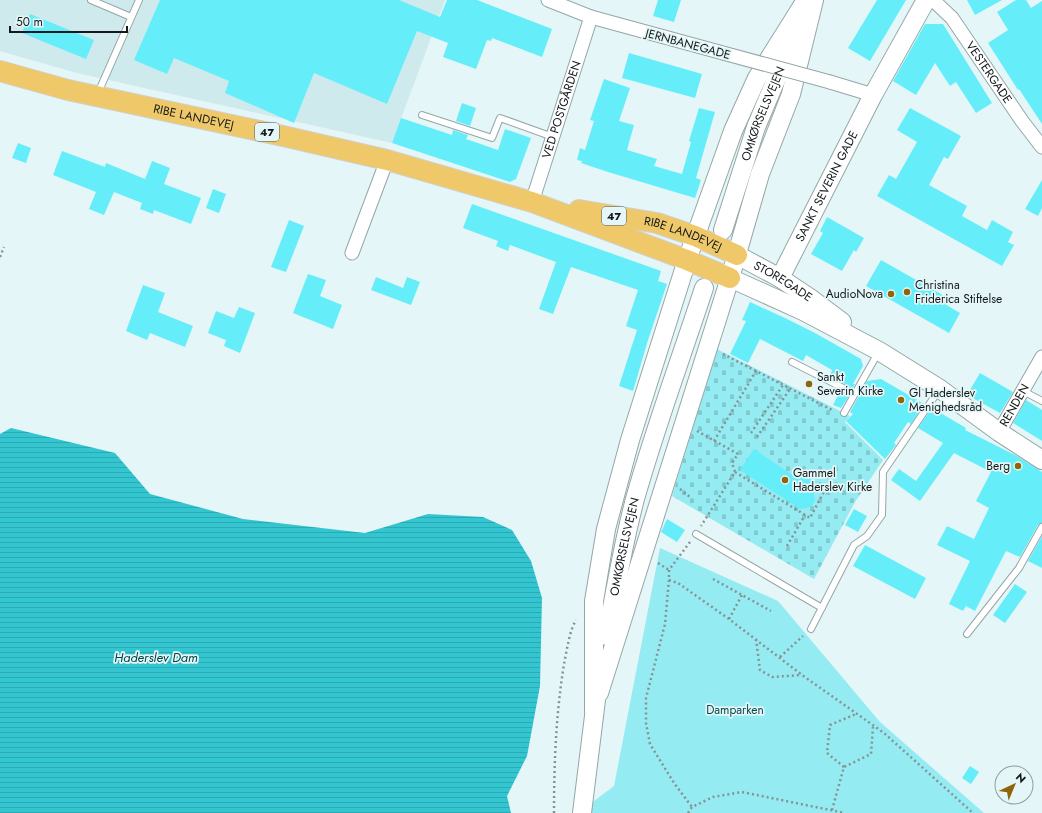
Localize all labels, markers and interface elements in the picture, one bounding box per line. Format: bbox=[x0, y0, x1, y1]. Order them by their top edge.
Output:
scale bar bbox=[10, 8, 127, 34]
text: 50 m bbox=[16, 13, 43, 31]
street label: JERNBANEGADE bbox=[641, 23, 733, 64]
street label: VESTERGADE bbox=[961, 38, 1017, 107]
street label: VED POSTGÅRDEN bbox=[537, 58, 585, 161]
street label: OMKØRSELSVEJEN bbox=[737, 64, 790, 163]
street label: RIBE LANDEVEJ bbox=[152, 100, 235, 134]
road number: 47 bbox=[255, 123, 279, 141]
street label: SANKT SEVERIN GADE bbox=[791, 128, 862, 245]
road number: 47 bbox=[602, 207, 626, 225]
street label: RIBE LANDEVEJ bbox=[643, 212, 725, 256]
street label: STOREGADE bbox=[750, 256, 816, 306]
place label: Christina Friderica Stiftelse bbox=[915, 276, 1002, 308]
place label: AudioNova bbox=[826, 285, 883, 303]
marker: Christina Friderica Stiftelse bbox=[902, 287, 912, 297]
marker: AudioNova bbox=[886, 289, 896, 299]
place label: Sankt Severin Kirke bbox=[817, 368, 883, 400]
marker: Sankt Severin Kirke bbox=[804, 379, 814, 389]
street label: RENDEN bbox=[995, 380, 1034, 430]
place label: Gl Haderslev Menighedsråd bbox=[909, 384, 982, 416]
marker: Gl Haderslev Menighedsråd bbox=[896, 395, 906, 405]
place label: Berg bbox=[986, 457, 1010, 475]
marker: Berg bbox=[1013, 461, 1023, 471]
place label: Gammel Haderslev Kirke bbox=[793, 464, 872, 496]
marker: Gammel Haderslev Kirke bbox=[780, 475, 790, 485]
street label: OMKØRSELSVEJEN bbox=[605, 496, 644, 597]
water label: Haderslev Dam bbox=[114, 648, 198, 667]
park label: Damparken bbox=[706, 701, 764, 719]
north arrow bbox=[994, 765, 1034, 805]
text: N bbox=[1012, 769, 1030, 787]

